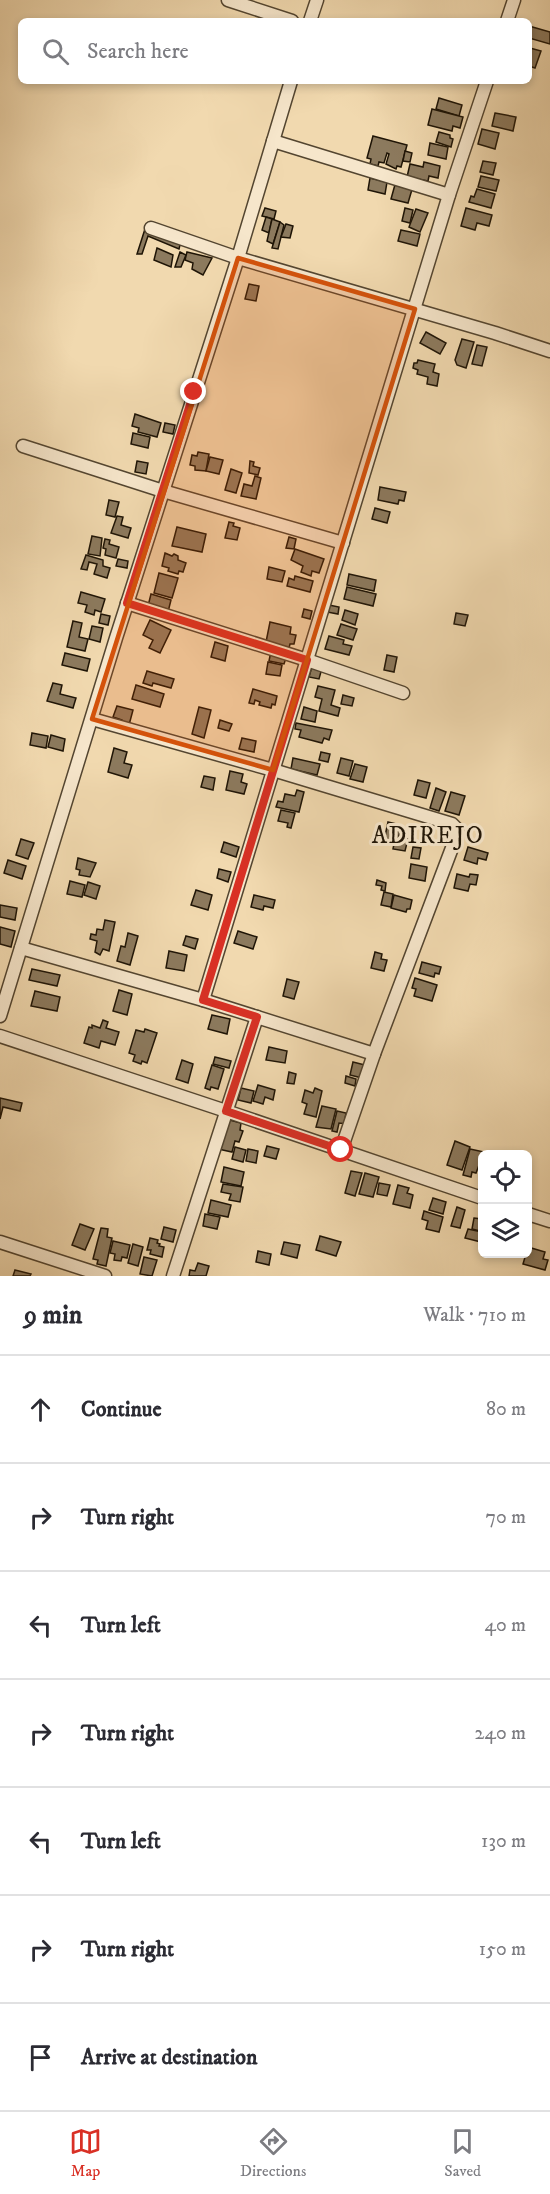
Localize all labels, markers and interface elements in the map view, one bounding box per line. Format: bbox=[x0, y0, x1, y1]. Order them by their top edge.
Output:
search box bbox=[18, 18, 532, 84]
icon: search bbox=[39, 35, 72, 68]
text: Search here bbox=[87, 38, 189, 65]
route end bbox=[180, 378, 206, 404]
district label: ADIREJO bbox=[372, 821, 484, 851]
route start bbox=[327, 1136, 353, 1162]
map controls bbox=[478, 1150, 532, 1258]
button: locate bbox=[478, 1150, 532, 1204]
button: layers bbox=[478, 1204, 532, 1258]
text: 9 min bbox=[24, 1299, 82, 1332]
text: Walk · 710 m bbox=[423, 1303, 526, 1328]
icon: ahead bbox=[24, 1393, 57, 1426]
text: Continue bbox=[81, 1396, 162, 1423]
text: 80 m bbox=[486, 1397, 526, 1422]
icon: right bbox=[24, 1501, 57, 1534]
text: Turn right bbox=[81, 1504, 174, 1531]
text: 70 m bbox=[485, 1505, 526, 1530]
icon: left bbox=[24, 1609, 57, 1642]
text: Turn left bbox=[81, 1612, 161, 1639]
text: 40 m bbox=[484, 1613, 526, 1638]
icon: right bbox=[24, 1717, 57, 1750]
text: Turn right bbox=[81, 1720, 174, 1747]
text: 240 m bbox=[475, 1721, 526, 1746]
icon: left bbox=[24, 1825, 57, 1858]
text: Turn left bbox=[81, 1828, 161, 1855]
text: 130 m bbox=[481, 1829, 526, 1854]
icon: right bbox=[24, 1933, 57, 1966]
text: Turn right bbox=[81, 1936, 174, 1963]
text: 150 m bbox=[479, 1937, 526, 1962]
icon: arrive bbox=[24, 2041, 57, 2074]
text: Arrive at destination bbox=[81, 2044, 258, 2071]
tab: Map bbox=[69, 2125, 102, 2181]
tab: Directions bbox=[240, 2125, 306, 2181]
tab: Saved bbox=[444, 2125, 481, 2181]

